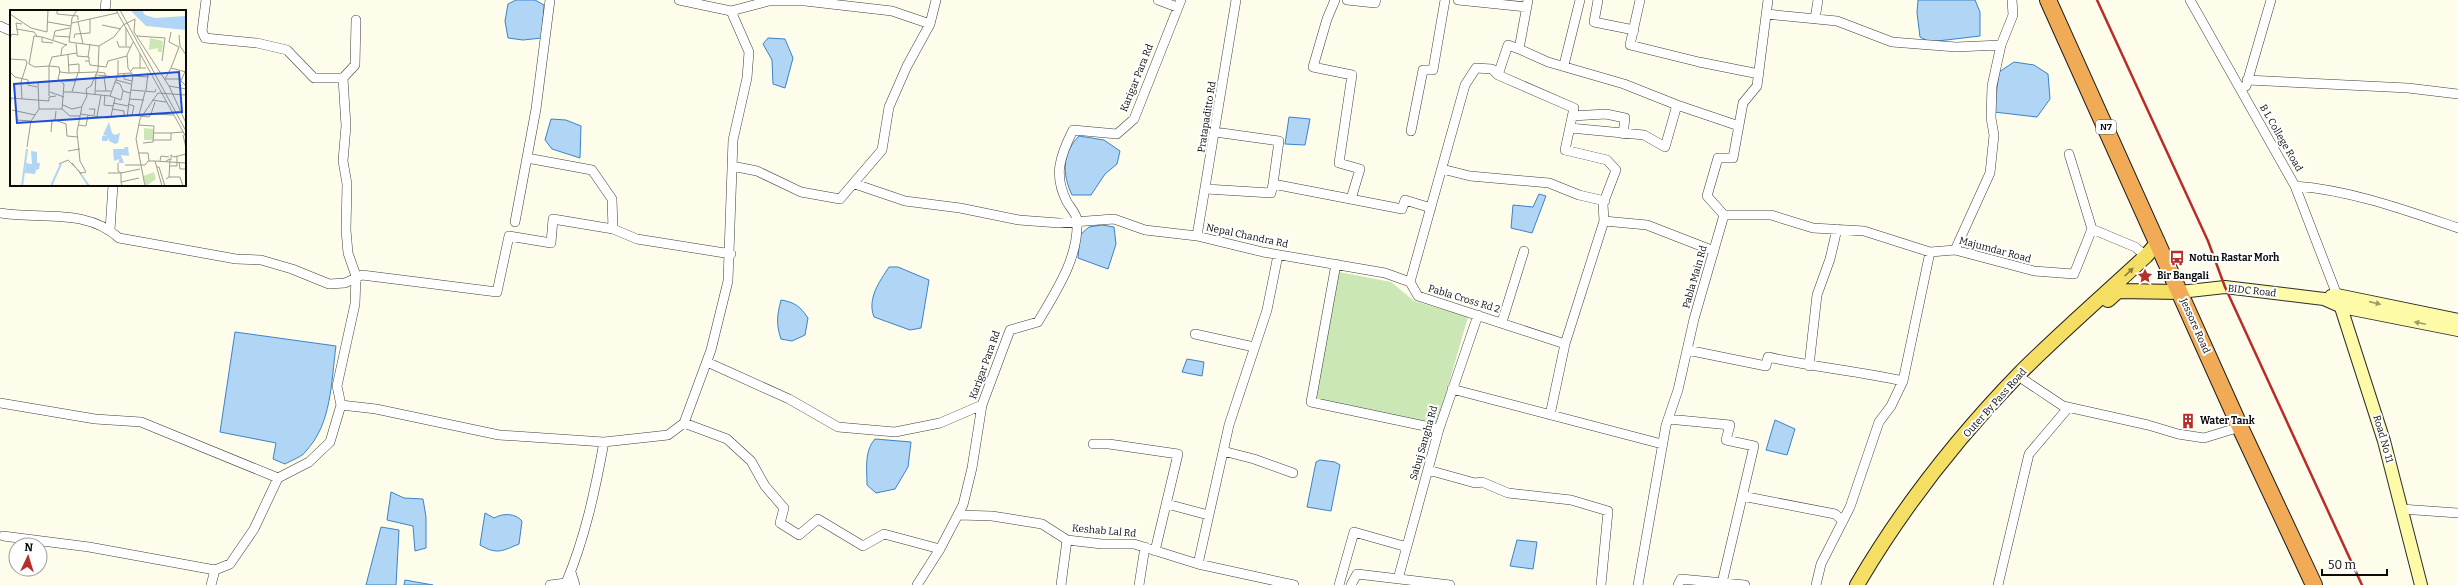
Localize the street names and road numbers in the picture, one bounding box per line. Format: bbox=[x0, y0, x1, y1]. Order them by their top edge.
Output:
street label: Karigar Para Rd bbox=[1118, 42, 1156, 114]
street label: Pratapaditto Rd bbox=[1195, 80, 1219, 153]
street label: B L College Road bbox=[2257, 102, 2305, 174]
road number: N7 bbox=[2096, 120, 2116, 134]
street label: Nepal Chandra Rd bbox=[1205, 221, 1289, 251]
street label: Majumdar Road bbox=[1958, 235, 2032, 265]
street label: Pabla Main Rd bbox=[1680, 244, 1710, 310]
street label: Pabla Cross Rd 2 bbox=[1427, 282, 1501, 316]
street label: BIDC Road bbox=[2227, 282, 2277, 300]
street label: Jessore Road bbox=[2177, 296, 2213, 356]
street label: Karigar Para Rd bbox=[967, 329, 1003, 401]
street label: Outer By Pass Road bbox=[1961, 366, 2029, 440]
street label: Sabuj Sangha Rd bbox=[1408, 404, 1440, 482]
street label: Road No 11 bbox=[2370, 414, 2396, 464]
street label: Keshab Lal Rd bbox=[1071, 522, 1137, 540]

